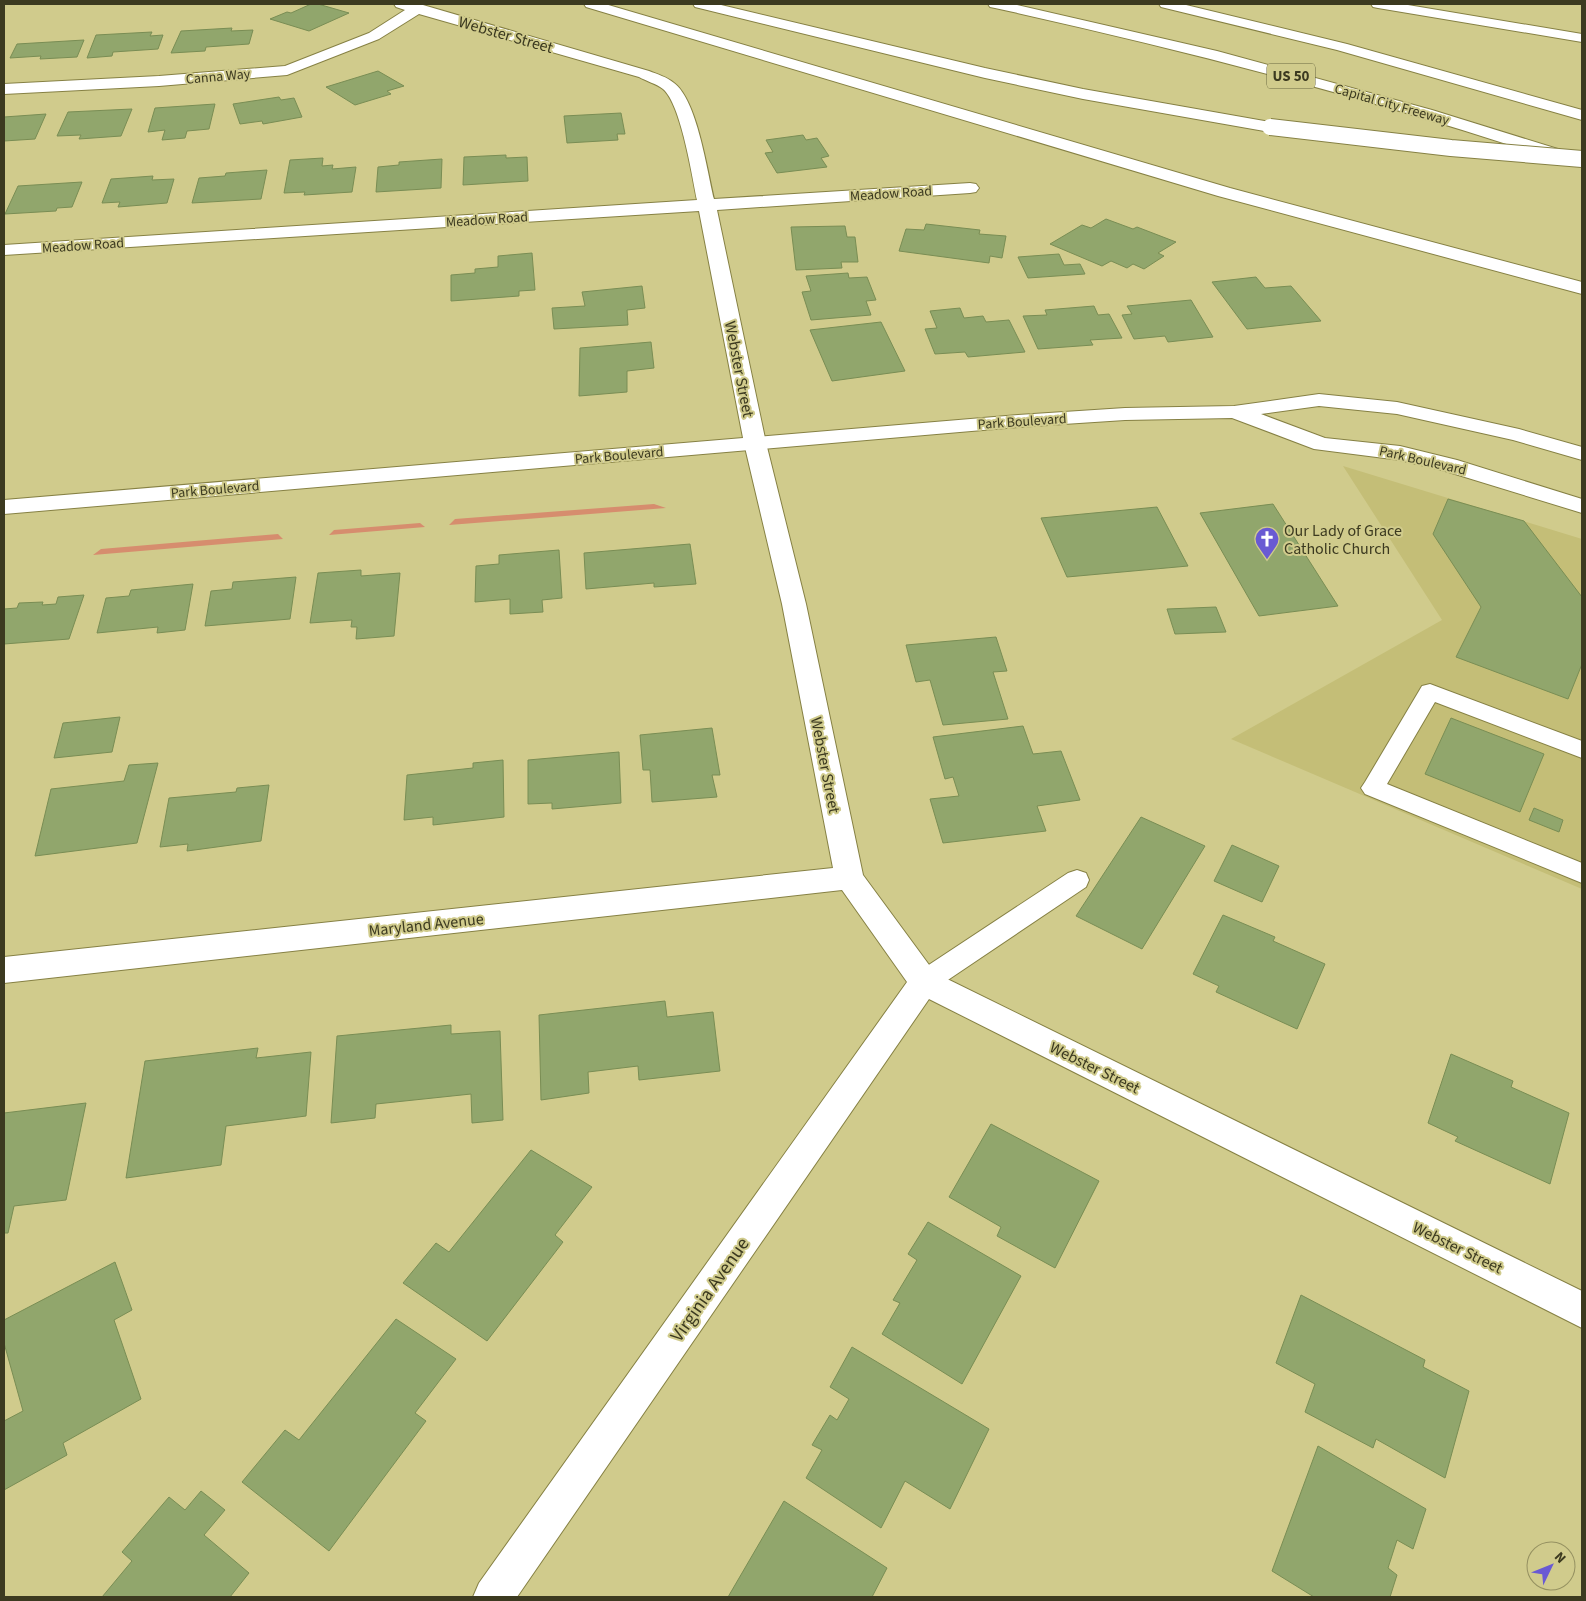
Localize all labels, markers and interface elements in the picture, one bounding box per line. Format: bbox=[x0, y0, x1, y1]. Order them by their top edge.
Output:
street label: Webster Street bbox=[456, 11, 556, 59]
street label: Canna Way bbox=[185, 64, 252, 90]
road number: US 50 bbox=[1267, 64, 1315, 88]
street label: Capital City Freeway bbox=[1332, 79, 1452, 131]
street label: Meadow Road bbox=[849, 181, 933, 207]
street label: Meadow Road bbox=[445, 207, 529, 233]
street label: Meadow Road bbox=[41, 233, 125, 259]
street label: Webster Street bbox=[719, 319, 759, 420]
street label: Park Boulevard bbox=[977, 409, 1067, 435]
street label: Park Boulevard bbox=[1377, 441, 1468, 481]
street label: Park Boulevard bbox=[574, 442, 664, 470]
street label: Park Boulevard bbox=[170, 476, 260, 504]
place label: Our Lady of Grace Catholic Church bbox=[1284, 520, 1402, 560]
church icon: Our Lady of Grace Catholic Church bbox=[1254, 526, 1280, 560]
street label: Webster Street bbox=[805, 715, 845, 816]
street label: Maryland Avenue bbox=[368, 908, 485, 942]
street label: Webster Street bbox=[1046, 1037, 1144, 1099]
street label: Webster Street bbox=[1409, 1217, 1507, 1279]
street label: Virginia Avenue bbox=[664, 1232, 756, 1348]
north arrow bbox=[1526, 1541, 1576, 1591]
text: N bbox=[1549, 1548, 1570, 1568]

